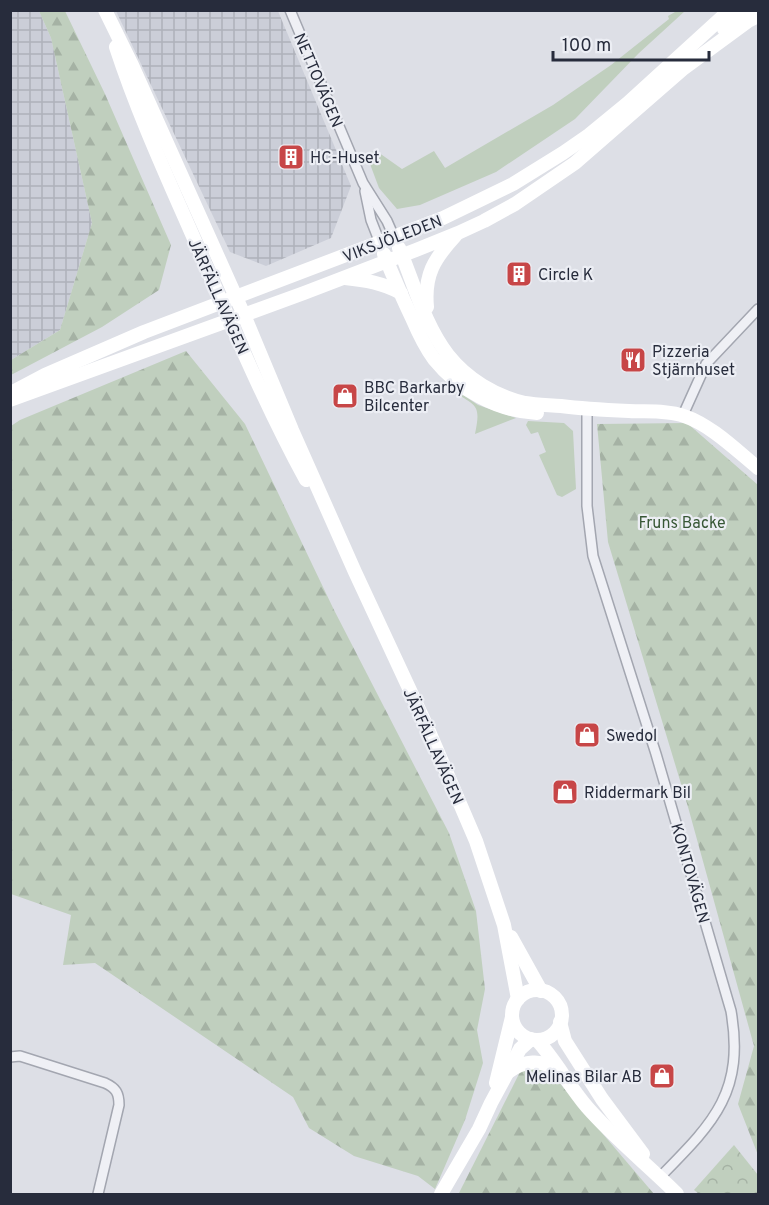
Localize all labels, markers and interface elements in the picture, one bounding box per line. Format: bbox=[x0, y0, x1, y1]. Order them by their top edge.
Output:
scale bar bbox=[553, 24, 709, 62]
street label: NETTOVÄGEN bbox=[288, 30, 347, 131]
text: 100 m bbox=[562, 35, 611, 58]
building icon: HC-Huset bbox=[276, 142, 306, 172]
place label: HC-Huset bbox=[310, 149, 380, 169]
street label: VIKSJÖLEDEN bbox=[339, 210, 445, 268]
street label: JÄRFÄLLAVÄGEN bbox=[183, 235, 253, 358]
building icon: Circle K bbox=[504, 259, 534, 289]
place label: Circle K bbox=[538, 266, 593, 286]
place label: Pizzeria Stjärnhuset bbox=[652, 343, 735, 381]
restaurant icon: Pizzeria Stjärnhuset bbox=[618, 345, 648, 375]
place label: BBC Barkarby Bilcenter bbox=[364, 379, 465, 417]
shop icon: BBC Barkarby Bilcenter bbox=[330, 381, 360, 411]
park label: Fruns Backe bbox=[638, 514, 726, 534]
street label: JÄRFÄLLAVÄGEN bbox=[398, 685, 468, 808]
shop icon: Swedol bbox=[572, 720, 602, 750]
place label: Swedol bbox=[606, 727, 657, 747]
shop icon: Riddermark Bil bbox=[550, 777, 580, 807]
place label: Riddermark Bil bbox=[584, 784, 691, 804]
street label: KONTOVÄGEN bbox=[665, 821, 714, 926]
shop icon: Melinas Bilar AB bbox=[647, 1061, 677, 1091]
place label: Melinas Bilar AB bbox=[526, 1068, 642, 1088]

